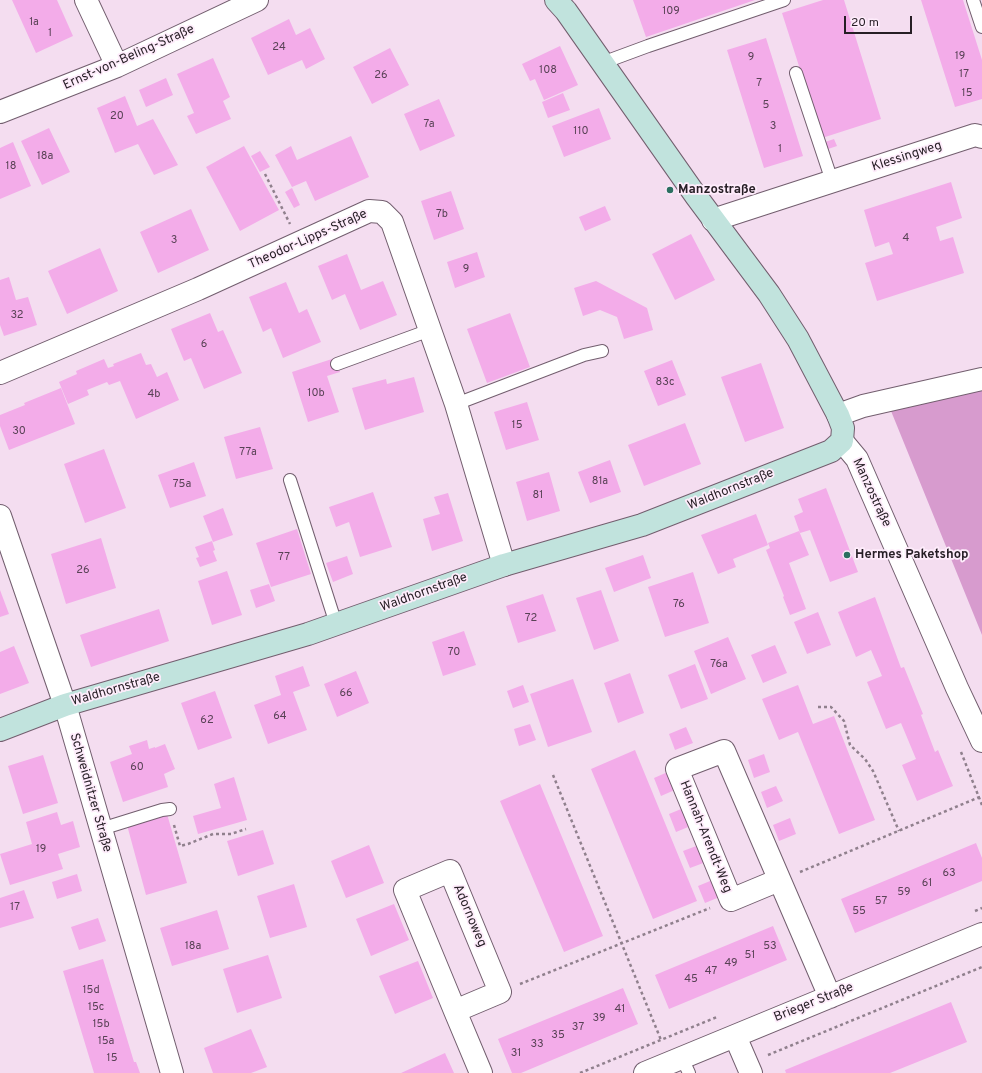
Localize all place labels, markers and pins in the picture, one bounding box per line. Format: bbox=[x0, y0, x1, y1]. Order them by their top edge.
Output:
place label: Manzostraße bbox=[678, 182, 756, 198]
marker: Manzostraße bbox=[665, 185, 675, 195]
place label: Hermes Paketshop bbox=[855, 547, 968, 563]
marker: Hermes Paketshop bbox=[842, 550, 852, 560]

